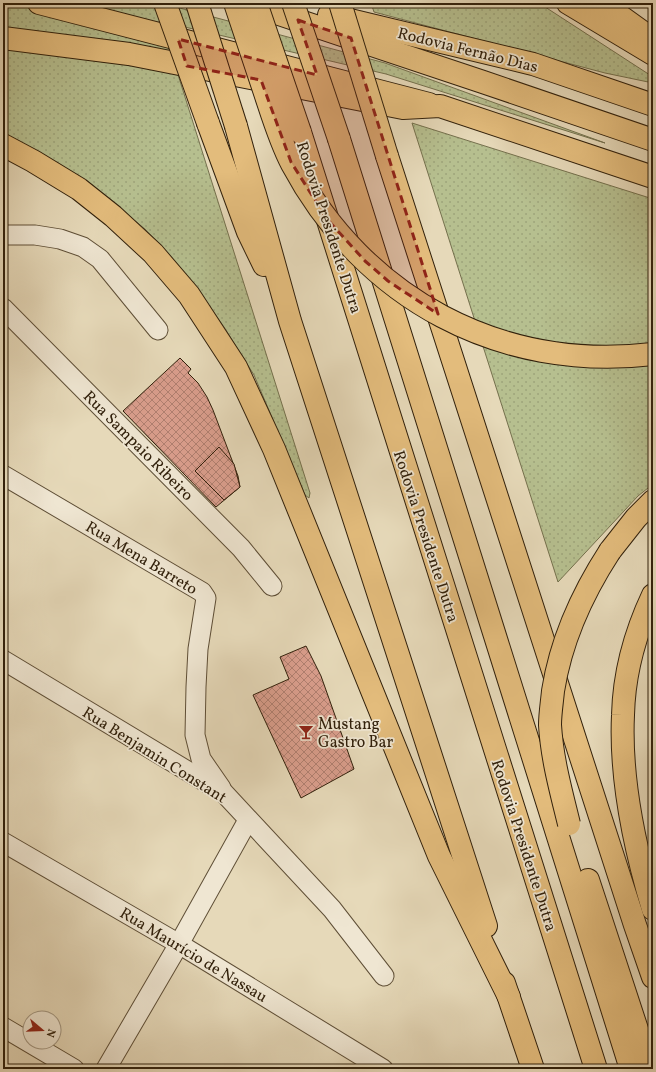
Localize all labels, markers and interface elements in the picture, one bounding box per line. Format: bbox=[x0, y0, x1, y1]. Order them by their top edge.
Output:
street label: Rodovia Fernão Dias bbox=[395, 23, 540, 79]
street label: Rodovia Presidente Dutra bbox=[290, 139, 366, 316]
street label: Rua Sampaio Ribeiro bbox=[78, 386, 198, 506]
street label: Rodovia Presidente Dutra bbox=[387, 448, 463, 625]
street label: Rua Mena Barreto bbox=[81, 517, 201, 601]
street label: Rua Benjamin Constant bbox=[77, 702, 231, 809]
place label: Mustang Gastro Bar bbox=[318, 714, 393, 754]
bar icon: Mustang Gastro Bar bbox=[297, 723, 315, 741]
street label: Rodovia Presidente Dutra bbox=[485, 757, 561, 934]
street label: Rua Maurício de Nassau bbox=[115, 903, 271, 1009]
north arrow bbox=[22, 1010, 62, 1050]
text: N bbox=[42, 1027, 58, 1039]

